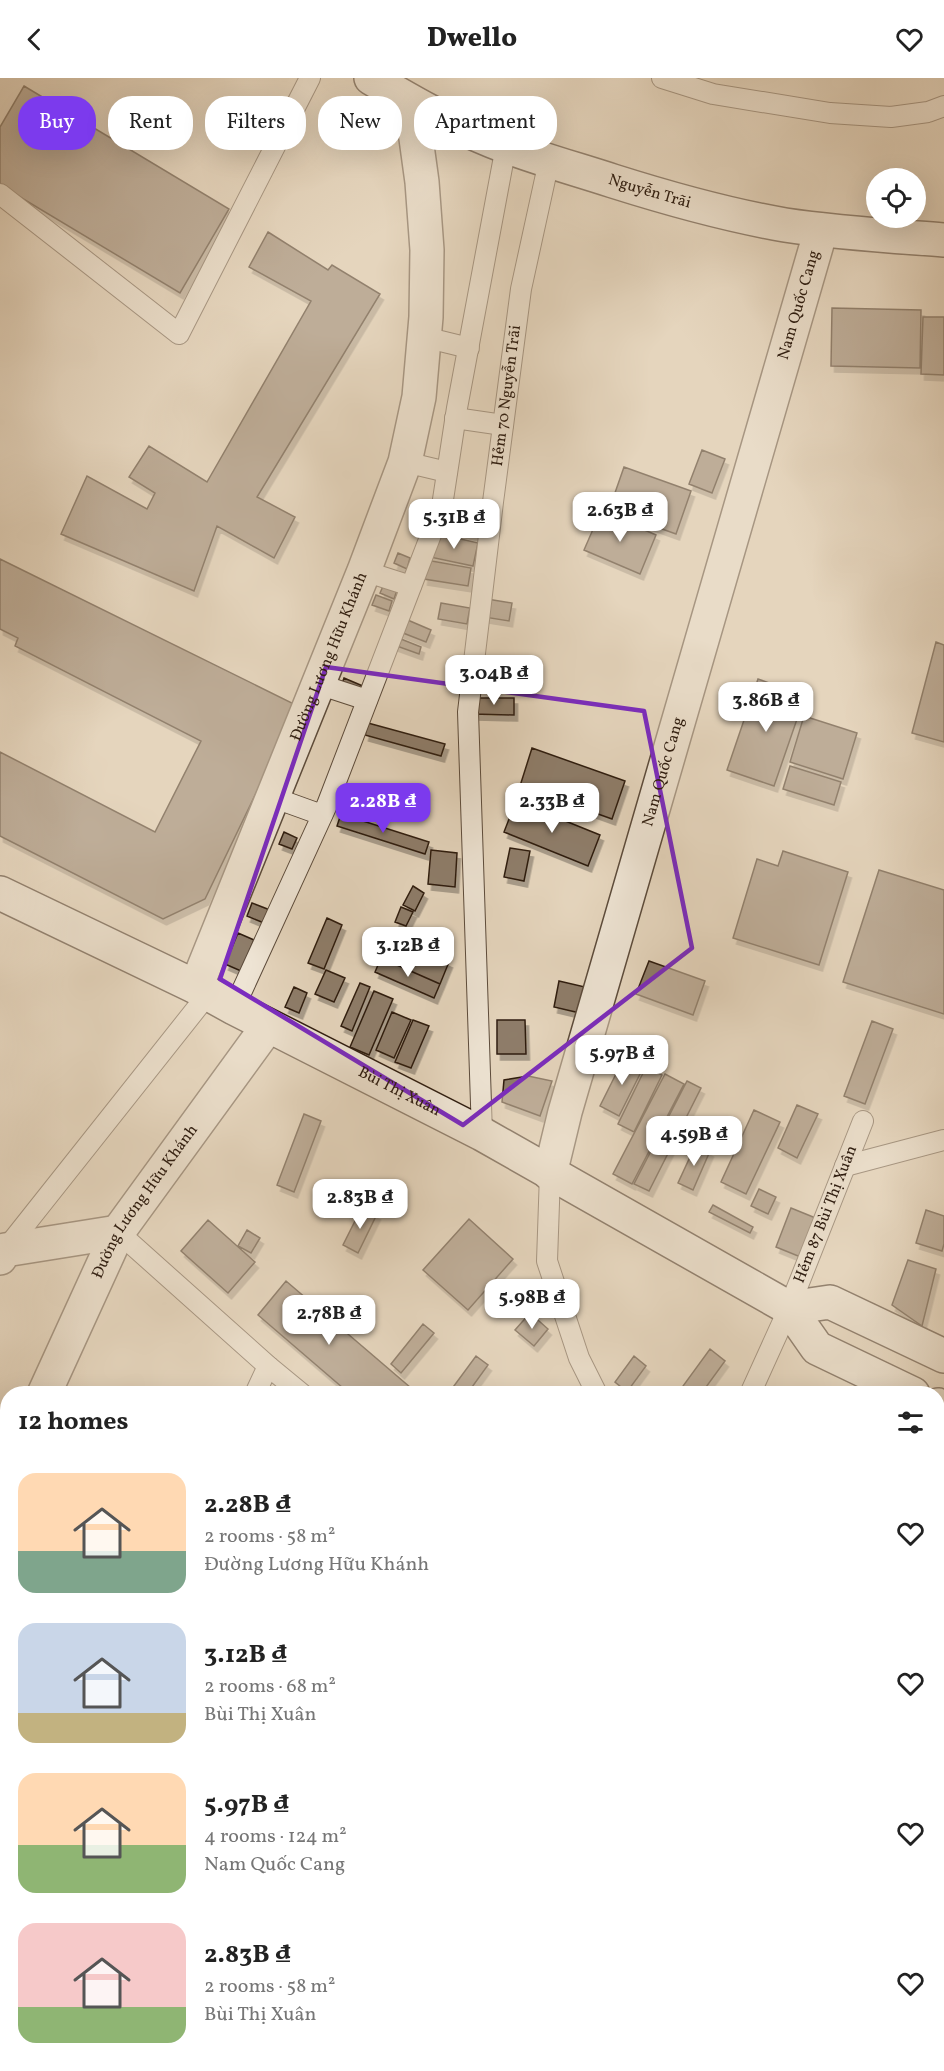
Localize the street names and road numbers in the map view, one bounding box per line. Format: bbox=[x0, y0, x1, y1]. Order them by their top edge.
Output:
street label: Nguyễn Trãi bbox=[605, 169, 693, 214]
street label: Nam Quốc Cang bbox=[773, 248, 826, 362]
street label: Hẻm 70 Nguyễn Trãi bbox=[487, 324, 527, 468]
street label: Đường Lương Hữu Khánh bbox=[285, 569, 373, 745]
street label: Nam Quốc Cang bbox=[637, 715, 690, 829]
street label: Bùi Thị Xuân bbox=[354, 1062, 444, 1122]
street label: Đường Lương Hữu Khánh bbox=[87, 1120, 203, 1282]
street label: Hẻm 87 Bùi Thị Xuân bbox=[789, 1142, 863, 1287]

